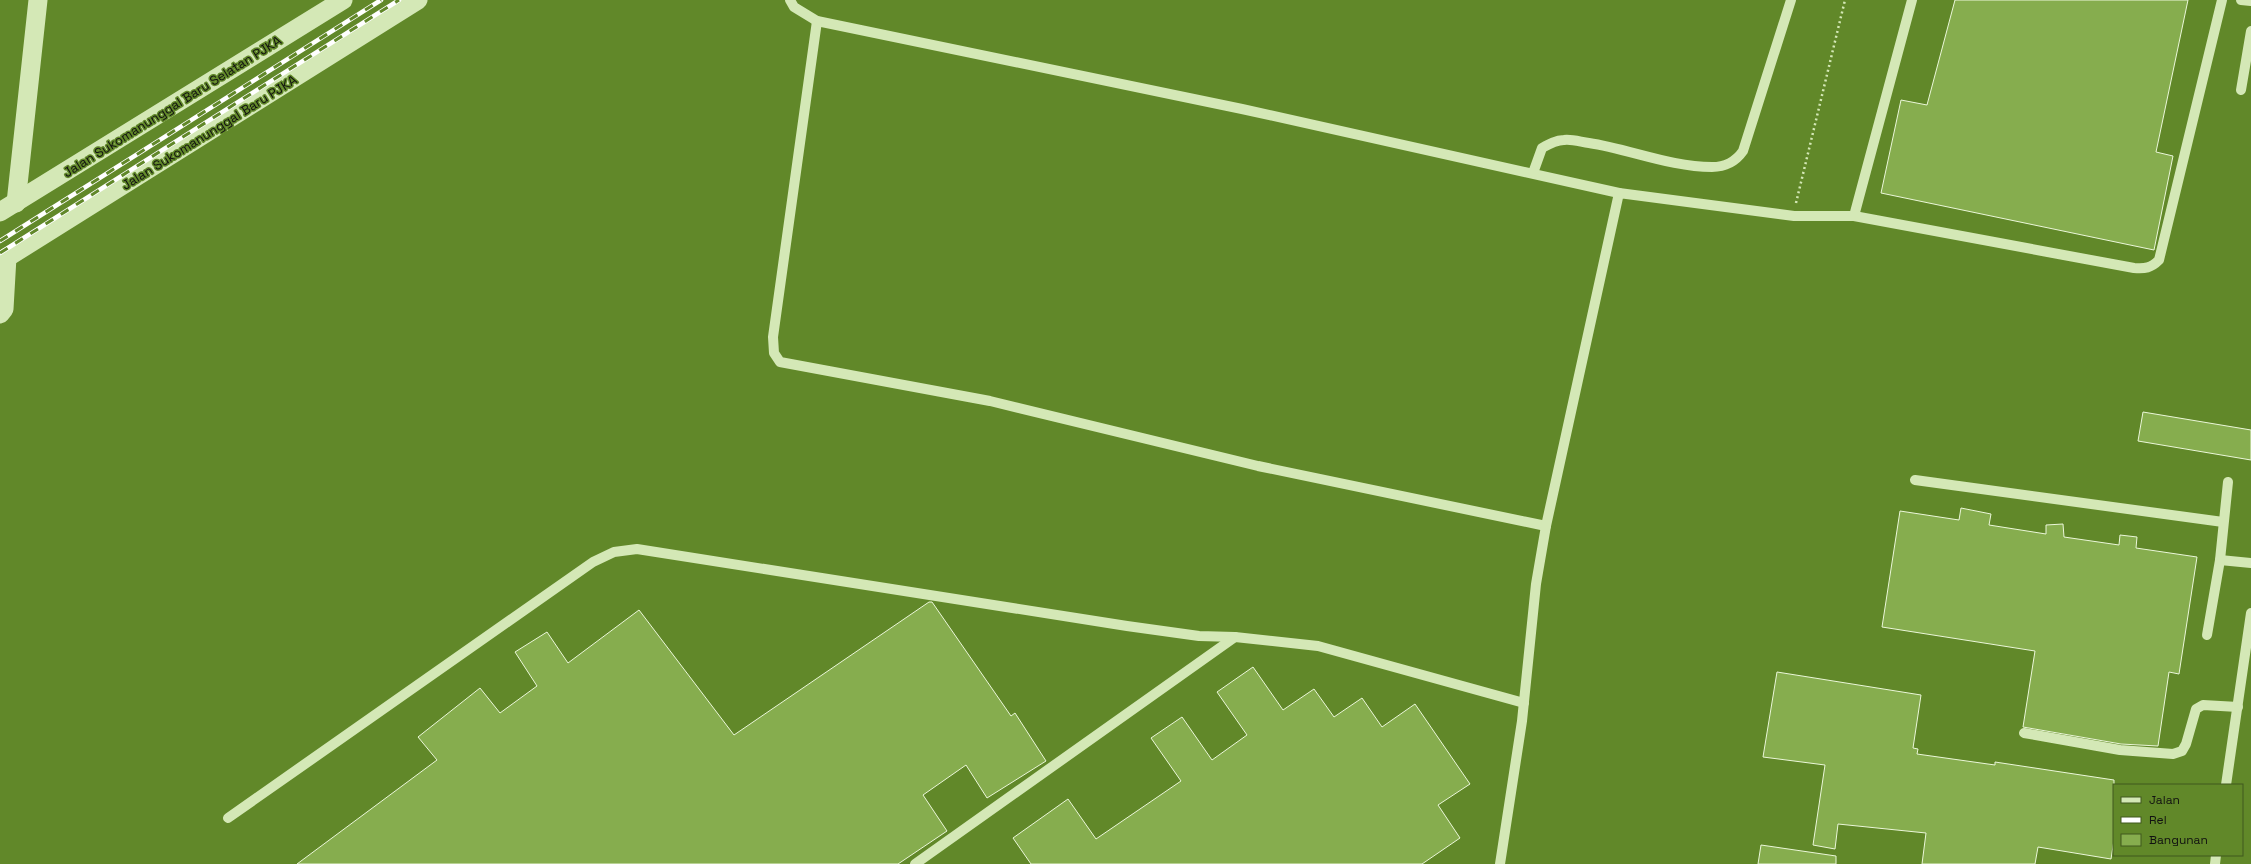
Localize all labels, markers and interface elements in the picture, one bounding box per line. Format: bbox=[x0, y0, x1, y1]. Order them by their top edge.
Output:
street label: Jalan Sukomanunggal Baru Selatan PJKA bbox=[60, 32, 285, 181]
street label: Jalan Sukomanunggal Baru PJKA bbox=[118, 71, 300, 194]
legend bbox=[2113, 784, 2243, 856]
text: Jalan bbox=[2149, 792, 2180, 808]
text: Rel bbox=[2149, 812, 2167, 828]
text: Bangunan bbox=[2149, 832, 2208, 848]

